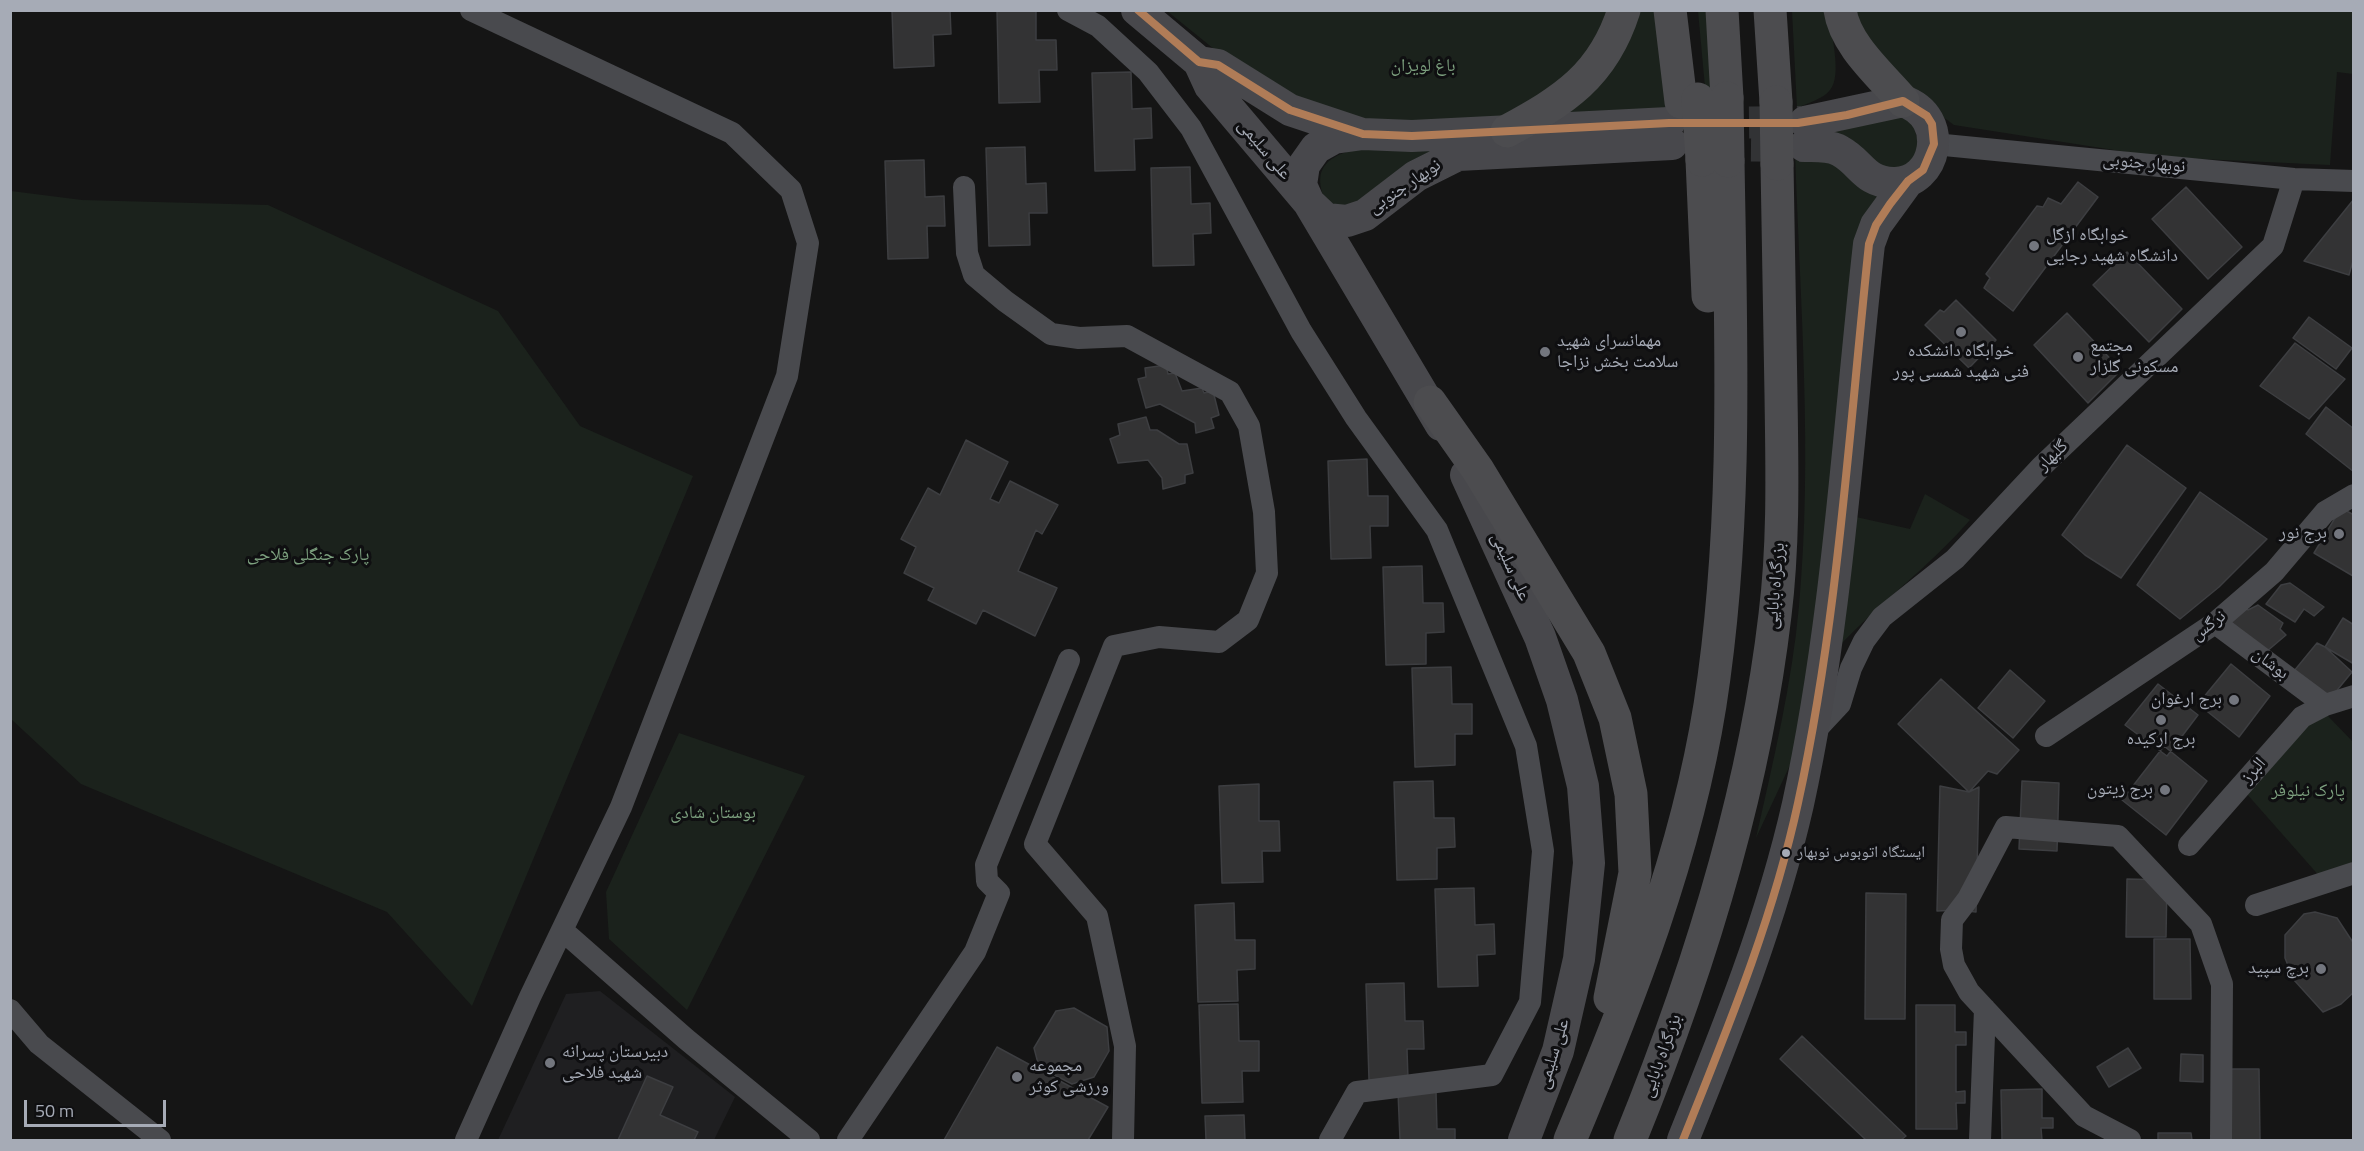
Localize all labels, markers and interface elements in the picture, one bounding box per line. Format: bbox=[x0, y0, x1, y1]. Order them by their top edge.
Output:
park label: باغ لویزان bbox=[1391, 56, 1455, 78]
street label: علی سلیمی bbox=[1232, 115, 1296, 185]
street label: نوبهار جنوبی bbox=[2102, 150, 2186, 178]
street label: نوبهار جنوبی bbox=[1365, 155, 1445, 219]
place label: خوابگاه ازگل دانشگاه شهید رجایی bbox=[2046, 225, 2178, 268]
marker: خوابگاه ازگل دانشگاه شهید رجایی bbox=[2027, 239, 2041, 253]
marker: خوابگاه دانشکده فنی شهید شمسی پور bbox=[1954, 325, 1968, 339]
place label: مهمانسرای شهید سلامت بخش نزاجا bbox=[1557, 331, 1678, 374]
place label: مجتمع مسکونی گلزار bbox=[2090, 336, 2178, 378]
place label: خوابگاه دانشکده فنی شهید شمسی پور bbox=[1893, 341, 2029, 384]
marker: مهمانسرای شهید سلامت بخش نزاجا bbox=[1538, 345, 1552, 359]
marker: مجتمع مسکونی گلزار bbox=[2071, 350, 2085, 364]
street label: گلبهار bbox=[2033, 436, 2073, 476]
place label: برج نور bbox=[2279, 523, 2327, 545]
marker: برج نور bbox=[2332, 527, 2346, 541]
street label: علی سلیمی bbox=[1485, 530, 1535, 604]
street label: بزرگراه بابایی bbox=[1761, 542, 1791, 630]
park label: پارک جنگلی فلاحی bbox=[247, 545, 369, 567]
street label: نرگس bbox=[2187, 606, 2231, 646]
street label: بوشان bbox=[2247, 643, 2293, 685]
place label: برج ارغوان bbox=[2151, 689, 2222, 711]
marker: برج ارغوان bbox=[2227, 693, 2241, 707]
marker: برج ارکیده bbox=[2154, 713, 2168, 727]
place label: برج ارکیده bbox=[2127, 729, 2195, 751]
street label: البرز bbox=[2237, 754, 2271, 788]
place label: برج زیتون bbox=[2087, 779, 2153, 801]
park label: پارک نیلوفر bbox=[2271, 781, 2345, 803]
marker: برج زیتون bbox=[2158, 783, 2172, 797]
park label: بوستان شادی bbox=[670, 803, 756, 825]
place label: ایستگاه اتوبوس نوبهار bbox=[1797, 843, 1925, 863]
marker: ایستگاه اتوبوس نوبهار bbox=[1780, 847, 1792, 859]
place label: برچ سپید bbox=[2248, 958, 2309, 980]
marker: برچ سپید bbox=[2314, 962, 2328, 976]
street label: بزرگراه بابایی bbox=[1637, 1011, 1687, 1101]
street label: علی سلیمی bbox=[1533, 1016, 1575, 1092]
place label: دبیرستان پسرانه شهید فلاحی bbox=[562, 1042, 668, 1084]
marker: دبیرستان پسرانه شهید فلاحی bbox=[543, 1056, 557, 1070]
place label: مجموعه ورزشی کوثر bbox=[1029, 1056, 1109, 1098]
marker: مجموعه ورزشی کوثر bbox=[1010, 1070, 1024, 1084]
scale bar bbox=[27, 1088, 170, 1126]
text: 50 m bbox=[35, 1097, 74, 1124]

